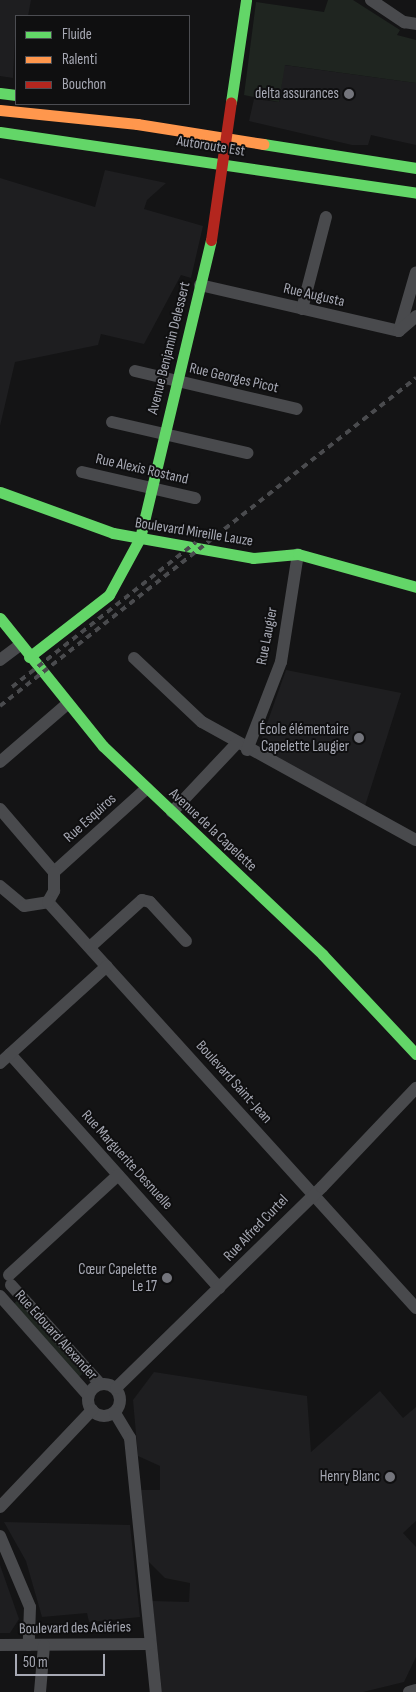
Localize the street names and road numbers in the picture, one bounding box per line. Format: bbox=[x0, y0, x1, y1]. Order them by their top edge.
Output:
street label: Autoroute Est bbox=[176, 132, 246, 160]
street label: Rue Augusta bbox=[282, 279, 346, 311]
street label: Avenue Benjamin Delessert bbox=[144, 280, 194, 416]
street label: Rue Georges Picot bbox=[188, 359, 280, 397]
street label: Rue Alexis Rostand bbox=[94, 450, 190, 488]
street label: Boulevard Mireille Lauze bbox=[134, 514, 254, 550]
street label: Rue Laugier bbox=[253, 606, 281, 666]
street label: Avenue de la Capelette bbox=[165, 785, 261, 875]
street label: Rue Esquiros bbox=[60, 790, 120, 846]
street label: Boulevard Saint-Jean bbox=[192, 1037, 276, 1127]
street label: Rue Marguerite Desnuelle bbox=[78, 1107, 176, 1213]
street label: Rue Alfred Curtel bbox=[220, 1191, 292, 1265]
street label: Rue Edouard Alexander bbox=[11, 1286, 101, 1384]
street label: Boulevard des Aciéries bbox=[19, 1618, 131, 1638]

